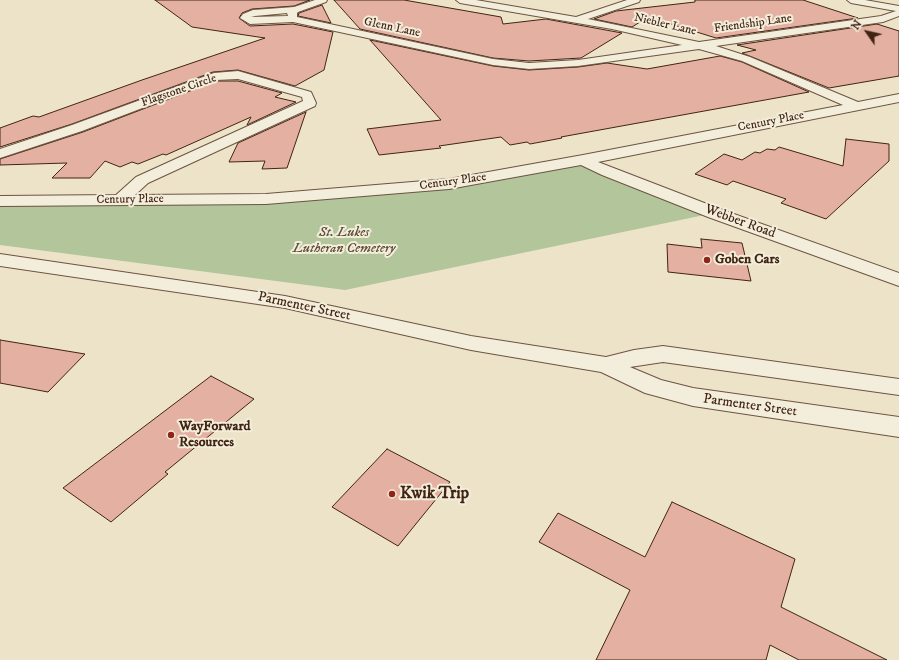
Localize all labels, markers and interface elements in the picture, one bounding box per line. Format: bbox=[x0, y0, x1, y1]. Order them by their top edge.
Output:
street label: Niebler Lane bbox=[632, 11, 698, 39]
street label: Friendship Lane bbox=[713, 11, 793, 37]
north arrow bbox=[847, 12, 887, 52]
street label: Glenn Lane bbox=[363, 15, 421, 41]
text: N bbox=[849, 18, 865, 33]
street label: Flagstone Circle bbox=[140, 71, 218, 111]
street label: Century Place bbox=[737, 109, 805, 135]
street label: Century Place bbox=[419, 170, 487, 194]
street label: Century Place bbox=[96, 192, 164, 208]
street label: Webber Road bbox=[702, 201, 778, 243]
park label: St. Lukes Lutheran Cemetery bbox=[293, 225, 395, 258]
place label: Goben Cars bbox=[715, 252, 779, 268]
marker: Goben Cars bbox=[702, 255, 712, 265]
street label: Parmenter Street bbox=[256, 289, 352, 325]
street label: Parmenter Street bbox=[702, 391, 798, 421]
place label: WayForward Resources bbox=[179, 419, 251, 452]
marker: WayForward Resources bbox=[166, 430, 176, 440]
place label: Kwik Trip bbox=[400, 484, 469, 504]
marker: Kwik Trip bbox=[387, 489, 397, 499]

